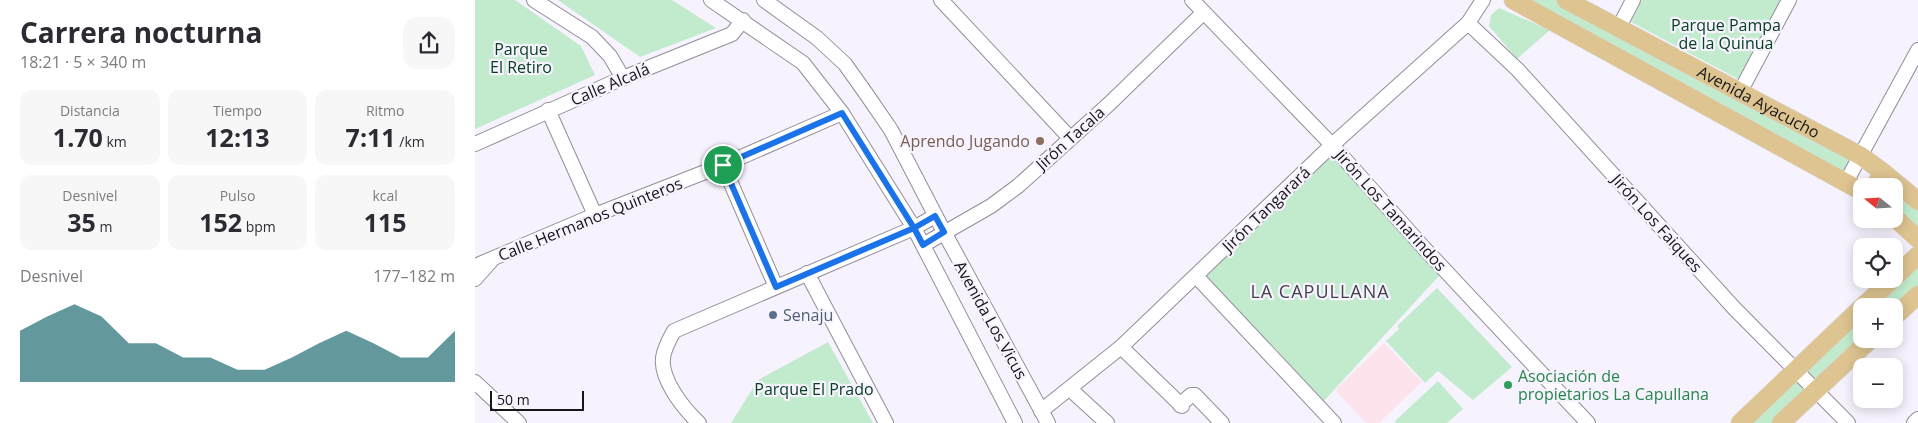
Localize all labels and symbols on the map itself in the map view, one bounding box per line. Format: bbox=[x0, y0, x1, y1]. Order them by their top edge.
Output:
park label: Parque Pampa de la Quinua bbox=[1671, 14, 1781, 54]
park label: Parque El Retiro bbox=[490, 38, 552, 78]
street label: Calle Alcalá bbox=[567, 57, 653, 111]
street label: Avenida Ayacucho bbox=[1694, 61, 1824, 143]
street label: Jirón Tacala bbox=[1029, 101, 1109, 176]
place label: Aprendo Jugando bbox=[900, 130, 1030, 152]
marker: Aprendo Jugando bbox=[1034, 135, 1046, 147]
street label: Jirón Los Tamarindos bbox=[1329, 143, 1452, 276]
pin bbox=[702, 144, 744, 186]
street label: Jirón Tangarará bbox=[1216, 161, 1315, 258]
street label: Jirón Los Faiques bbox=[1605, 167, 1707, 277]
street label: Calle Hermanos Quinteros bbox=[495, 172, 685, 266]
north arrow bbox=[1853, 178, 1903, 228]
street label: Avenida Los Vicus bbox=[949, 257, 1033, 383]
district label: LA CAPULLANA bbox=[1250, 279, 1390, 303]
place label: Senaju bbox=[783, 304, 833, 326]
marker: Senaju bbox=[767, 309, 779, 321]
place label: Asociación de propietarios La Capullana bbox=[1518, 365, 1709, 405]
park label: Parque El Prado bbox=[754, 378, 874, 400]
marker: Asociación de propietarios La Capullana bbox=[1502, 379, 1514, 391]
scale bar bbox=[490, 388, 584, 411]

